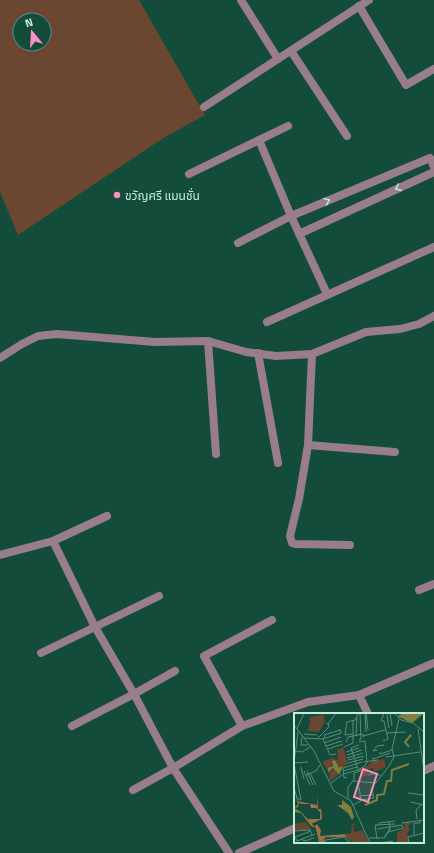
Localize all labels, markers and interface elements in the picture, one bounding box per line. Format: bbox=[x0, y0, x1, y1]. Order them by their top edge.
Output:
north arrow bbox=[12, 12, 52, 52]
text: N bbox=[23, 14, 35, 31]
one-way arrow bbox=[395, 184, 402, 192]
place label: ขวัญศรี แมนชั่น bbox=[125, 186, 200, 205]
marker: ขวัญศรี แมนชั่น bbox=[112, 190, 122, 200]
one-way arrow bbox=[324, 198, 331, 206]
inset map bbox=[294, 713, 424, 843]

